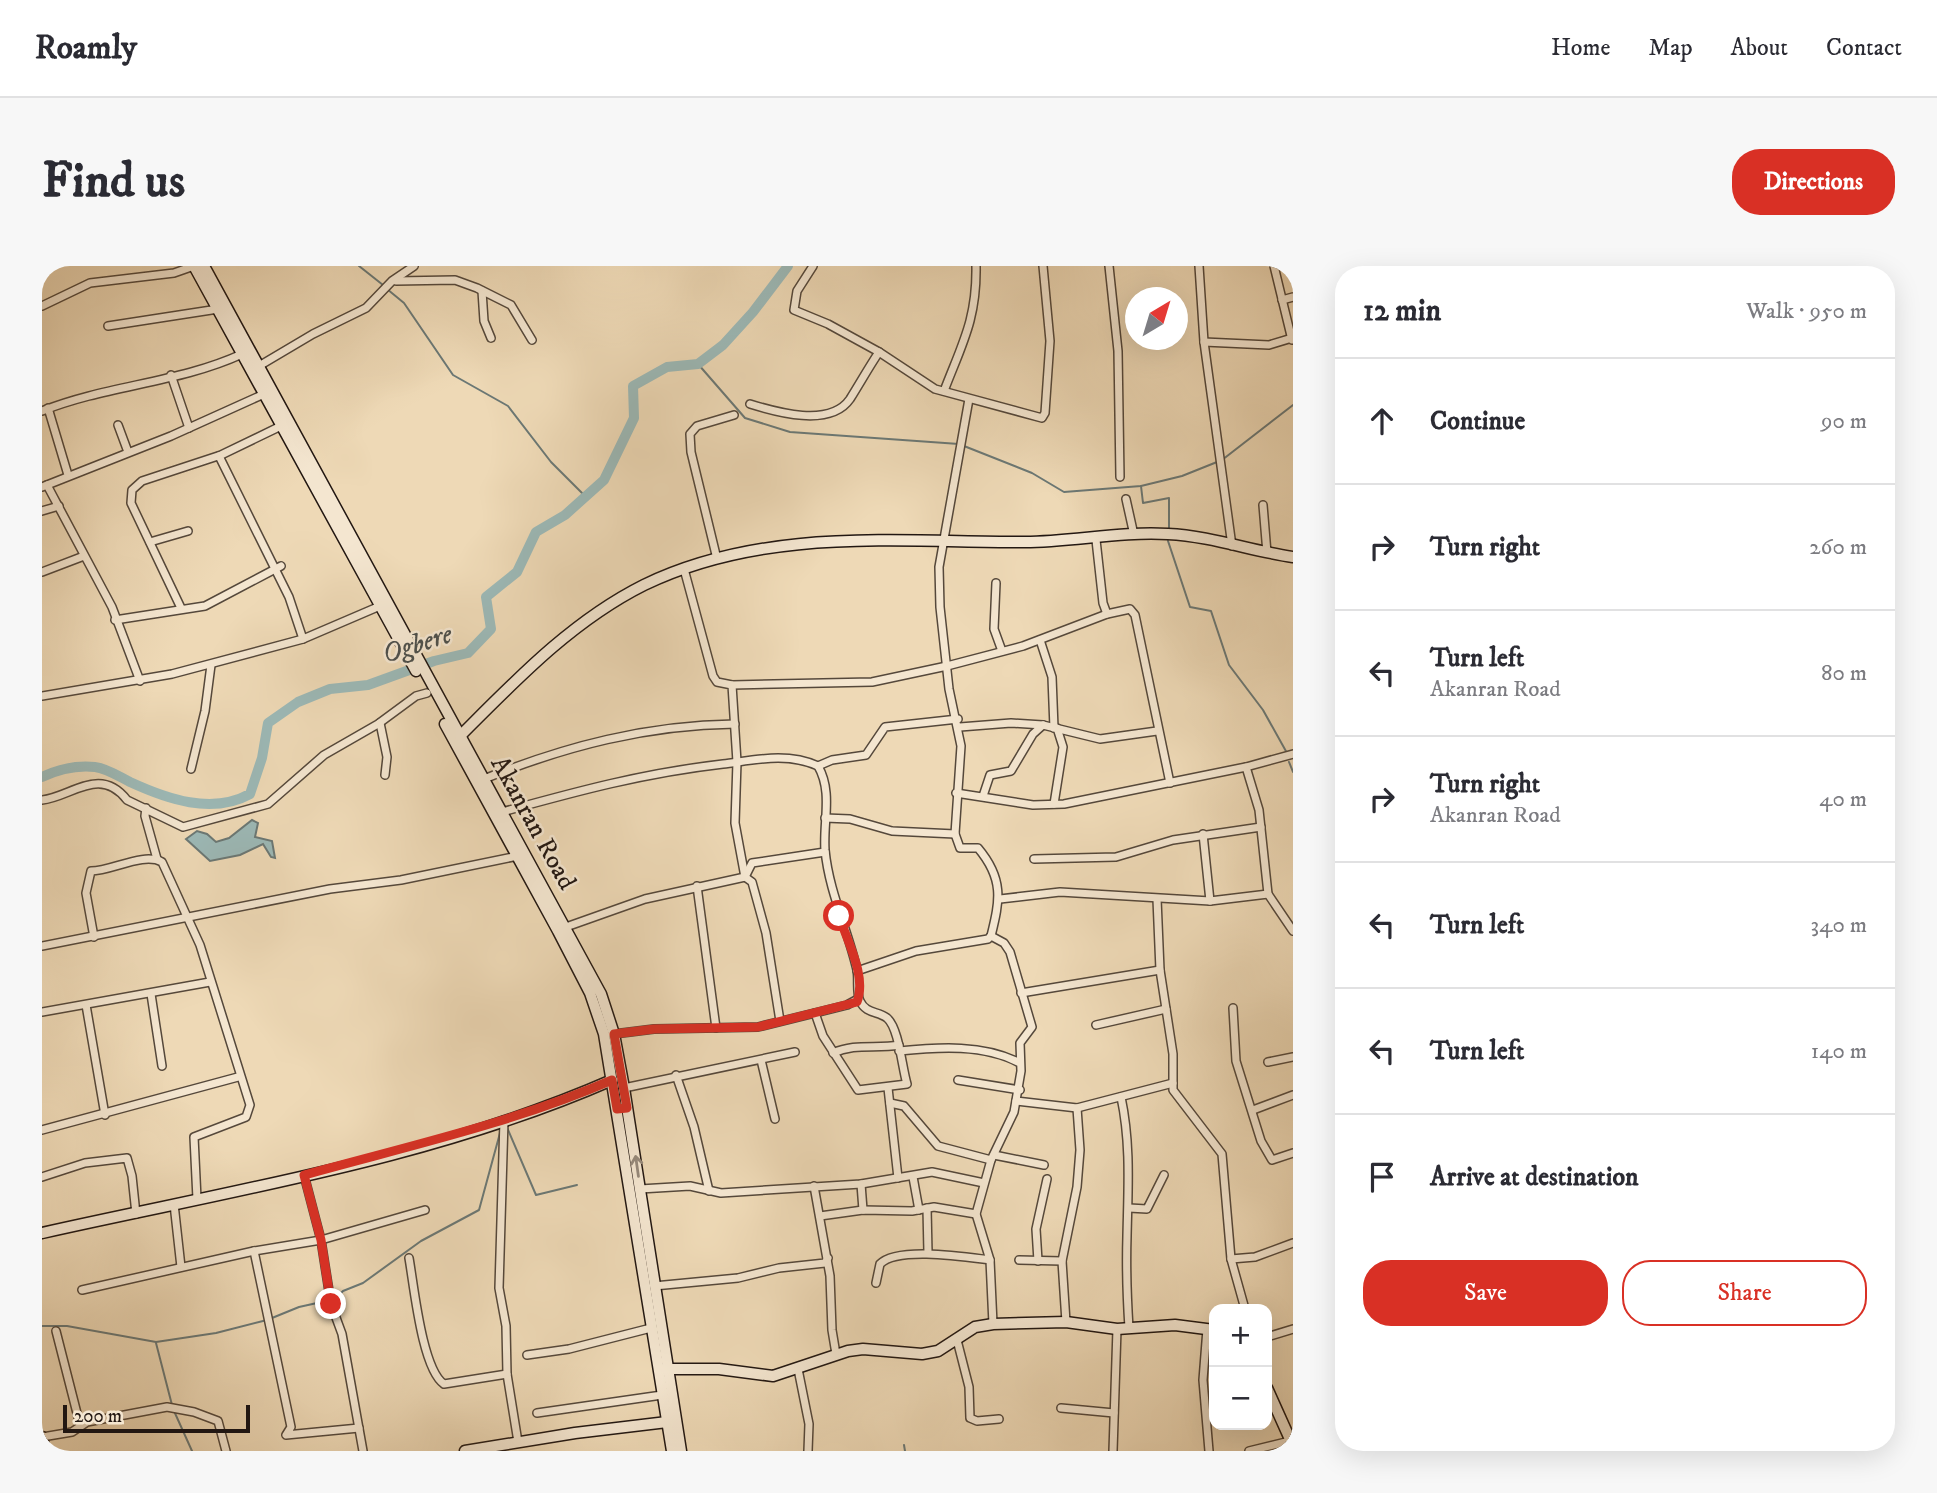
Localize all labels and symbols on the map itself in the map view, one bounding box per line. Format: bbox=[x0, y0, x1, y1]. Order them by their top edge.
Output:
north arrow bbox=[1125, 287, 1188, 350]
water label: Ogbere bbox=[378, 616, 458, 672]
street label: Akanran Road bbox=[483, 750, 583, 896]
route start bbox=[823, 900, 854, 931]
one-way arrow bbox=[630, 1155, 643, 1178]
route end bbox=[315, 1288, 346, 1319]
scale bar bbox=[63, 1402, 250, 1434]

